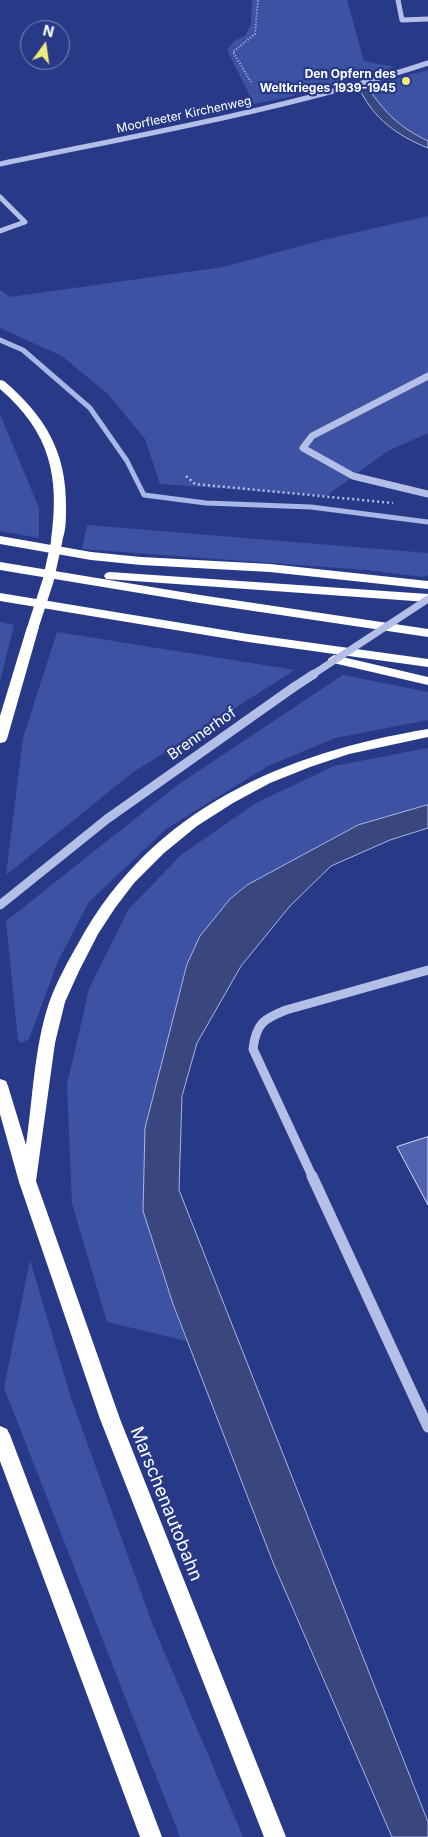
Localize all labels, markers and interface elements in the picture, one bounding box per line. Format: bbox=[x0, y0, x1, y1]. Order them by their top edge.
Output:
north arrow bbox=[20, 20, 70, 70]
text: N bbox=[41, 21, 56, 40]
place label: Den Opfern des Weltkrieges 1939-1945 bbox=[260, 67, 396, 95]
marker: Den Opfern des Weltkrieges 1939-1945 bbox=[400, 75, 412, 87]
street label: Moorfleeter Kirchenweg bbox=[115, 94, 253, 136]
street label: Brennerhof bbox=[164, 704, 240, 764]
street label: Marschenautobahn bbox=[125, 1424, 207, 1584]

